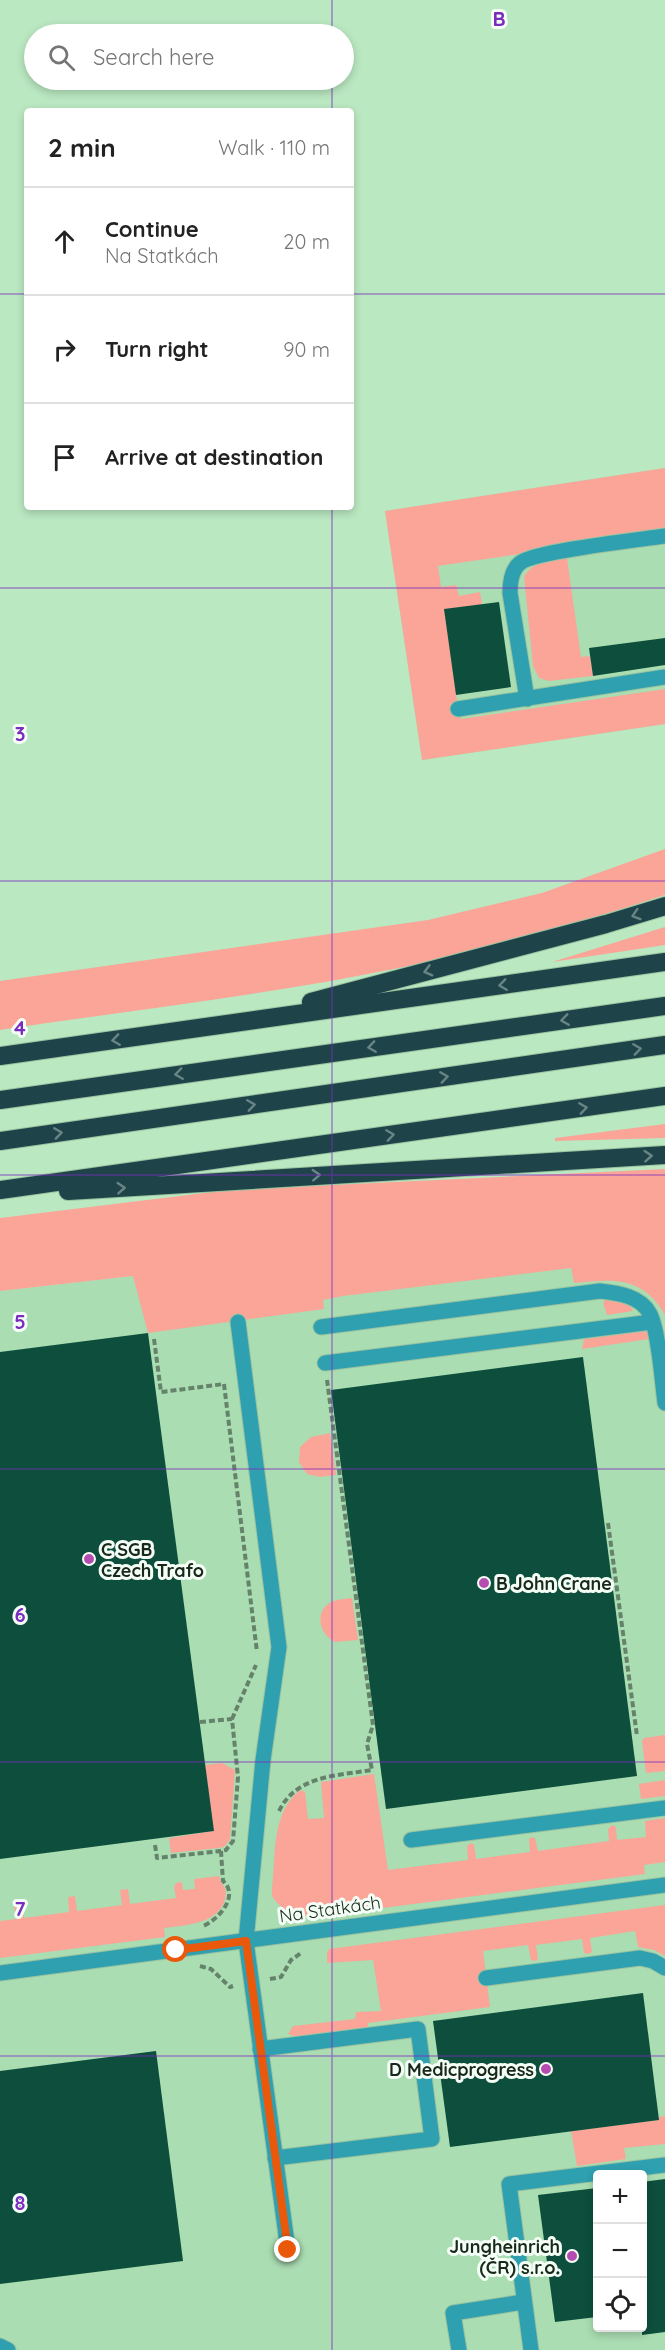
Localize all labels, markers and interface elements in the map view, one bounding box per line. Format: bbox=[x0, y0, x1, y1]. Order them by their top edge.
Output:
text: B bbox=[492, 6, 506, 31]
search box bbox=[24, 24, 354, 90]
icon: search bbox=[45, 41, 78, 74]
text: Search here bbox=[93, 43, 214, 71]
text: 2 min bbox=[48, 131, 116, 164]
text: Walk · 110 m bbox=[218, 135, 330, 160]
text: Continue bbox=[105, 215, 199, 243]
icon: ahead bbox=[48, 225, 81, 258]
text: 20 m bbox=[283, 229, 330, 254]
text: Na Statkách bbox=[105, 243, 219, 268]
icon: right bbox=[48, 333, 81, 366]
text: Turn right bbox=[105, 335, 209, 363]
text: 90 m bbox=[283, 337, 330, 362]
icon: arrive bbox=[48, 441, 81, 474]
text: Arrive at destination bbox=[105, 443, 323, 471]
text: 3 bbox=[15, 721, 25, 746]
one-way arrow bbox=[631, 908, 641, 920]
one-way arrow bbox=[423, 963, 433, 976]
one-way arrow bbox=[499, 978, 508, 990]
one-way arrow bbox=[561, 1013, 570, 1025]
text: 4 bbox=[14, 1015, 26, 1040]
one-way arrow bbox=[112, 1033, 121, 1045]
one-way arrow bbox=[368, 1040, 377, 1052]
one-way arrow bbox=[632, 1044, 641, 1056]
one-way arrow bbox=[175, 1067, 184, 1079]
one-way arrow bbox=[439, 1072, 448, 1084]
one-way arrow bbox=[246, 1100, 255, 1112]
one-way arrow bbox=[578, 1102, 587, 1114]
one-way arrow bbox=[53, 1127, 63, 1139]
one-way arrow bbox=[385, 1129, 394, 1141]
one-way arrow bbox=[644, 1150, 653, 1163]
one-way arrow bbox=[311, 1169, 320, 1182]
one-way arrow bbox=[117, 1181, 126, 1194]
text: 5 bbox=[14, 1309, 26, 1334]
place label: C SGB Czech Trafo bbox=[101, 1538, 204, 1582]
marker: C SGB Czech Trafo bbox=[82, 1552, 96, 1566]
place label: B John Crane bbox=[496, 1572, 612, 1595]
marker: B John Crane bbox=[477, 1576, 491, 1590]
text: 6 bbox=[14, 1602, 26, 1627]
street label: Na Statkách bbox=[278, 1891, 382, 1927]
text: 7 bbox=[15, 1896, 26, 1921]
route start bbox=[162, 1936, 188, 1962]
place label: D Medicprogress bbox=[389, 2058, 534, 2081]
marker: D Medicprogress bbox=[539, 2062, 553, 2076]
map controls bbox=[593, 2170, 647, 2332]
button: + bbox=[593, 2170, 647, 2224]
text: 8 bbox=[15, 2190, 26, 2215]
button: − bbox=[593, 2224, 647, 2278]
place label: Jungheinrich (ČR) s.r.o. bbox=[449, 2235, 560, 2279]
route end bbox=[274, 2236, 300, 2262]
marker: Jungheinrich (ČR) s.r.o. bbox=[565, 2249, 579, 2263]
button: locate bbox=[593, 2278, 647, 2332]

